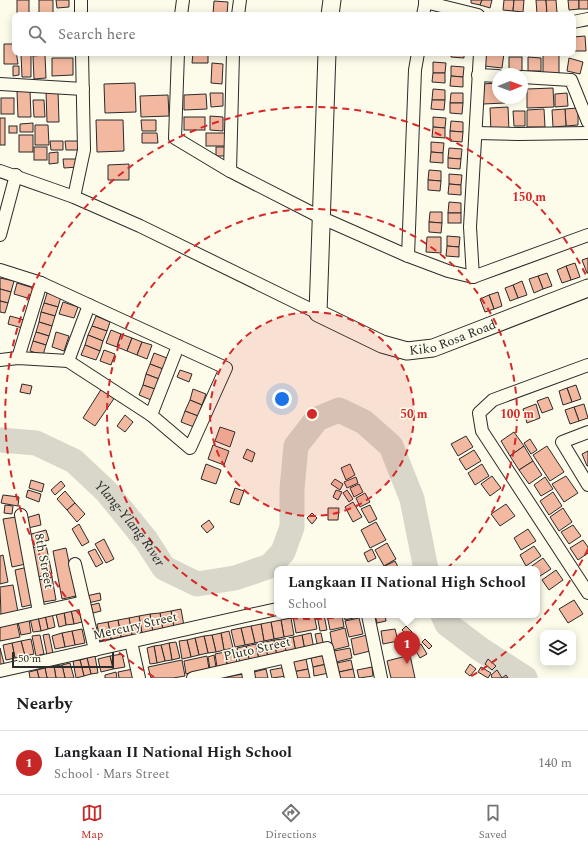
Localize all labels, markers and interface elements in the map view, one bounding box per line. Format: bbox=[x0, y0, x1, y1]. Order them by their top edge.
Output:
search box bbox=[12, 12, 576, 56]
icon: search bbox=[26, 23, 48, 45]
text: Search here bbox=[58, 23, 136, 46]
north arrow bbox=[492, 68, 528, 104]
text: 150 m bbox=[512, 188, 546, 207]
street label: Kiko Rosa Road bbox=[408, 314, 499, 361]
your location bbox=[272, 389, 292, 409]
text: 50 m bbox=[400, 405, 428, 424]
text: 100 m bbox=[500, 405, 534, 424]
centre of rings bbox=[305, 407, 319, 421]
water label: Ylang-Ylang River bbox=[90, 475, 171, 570]
street label: 8th Street bbox=[29, 532, 59, 591]
popup bbox=[274, 566, 540, 618]
text: Langkaan II National High School bbox=[288, 571, 526, 594]
text: School bbox=[288, 594, 327, 614]
street label: Mercury Street bbox=[91, 606, 180, 645]
map controls bbox=[540, 630, 576, 666]
button: layers bbox=[540, 630, 576, 666]
street label: Pluto Street bbox=[221, 631, 293, 666]
pin: 1 bbox=[394, 631, 420, 664]
scale bar bbox=[12, 650, 114, 669]
text: 50 m bbox=[18, 650, 41, 667]
text: Nearby bbox=[16, 691, 72, 717]
text: Langkaan II National High School bbox=[54, 741, 292, 764]
text: 1 bbox=[25, 753, 33, 773]
text: 140 m bbox=[538, 753, 572, 773]
text: School · Mars Street bbox=[54, 764, 170, 784]
tab: Map bbox=[81, 802, 103, 843]
tab: Directions bbox=[265, 802, 317, 843]
tab: Saved bbox=[479, 802, 507, 843]

